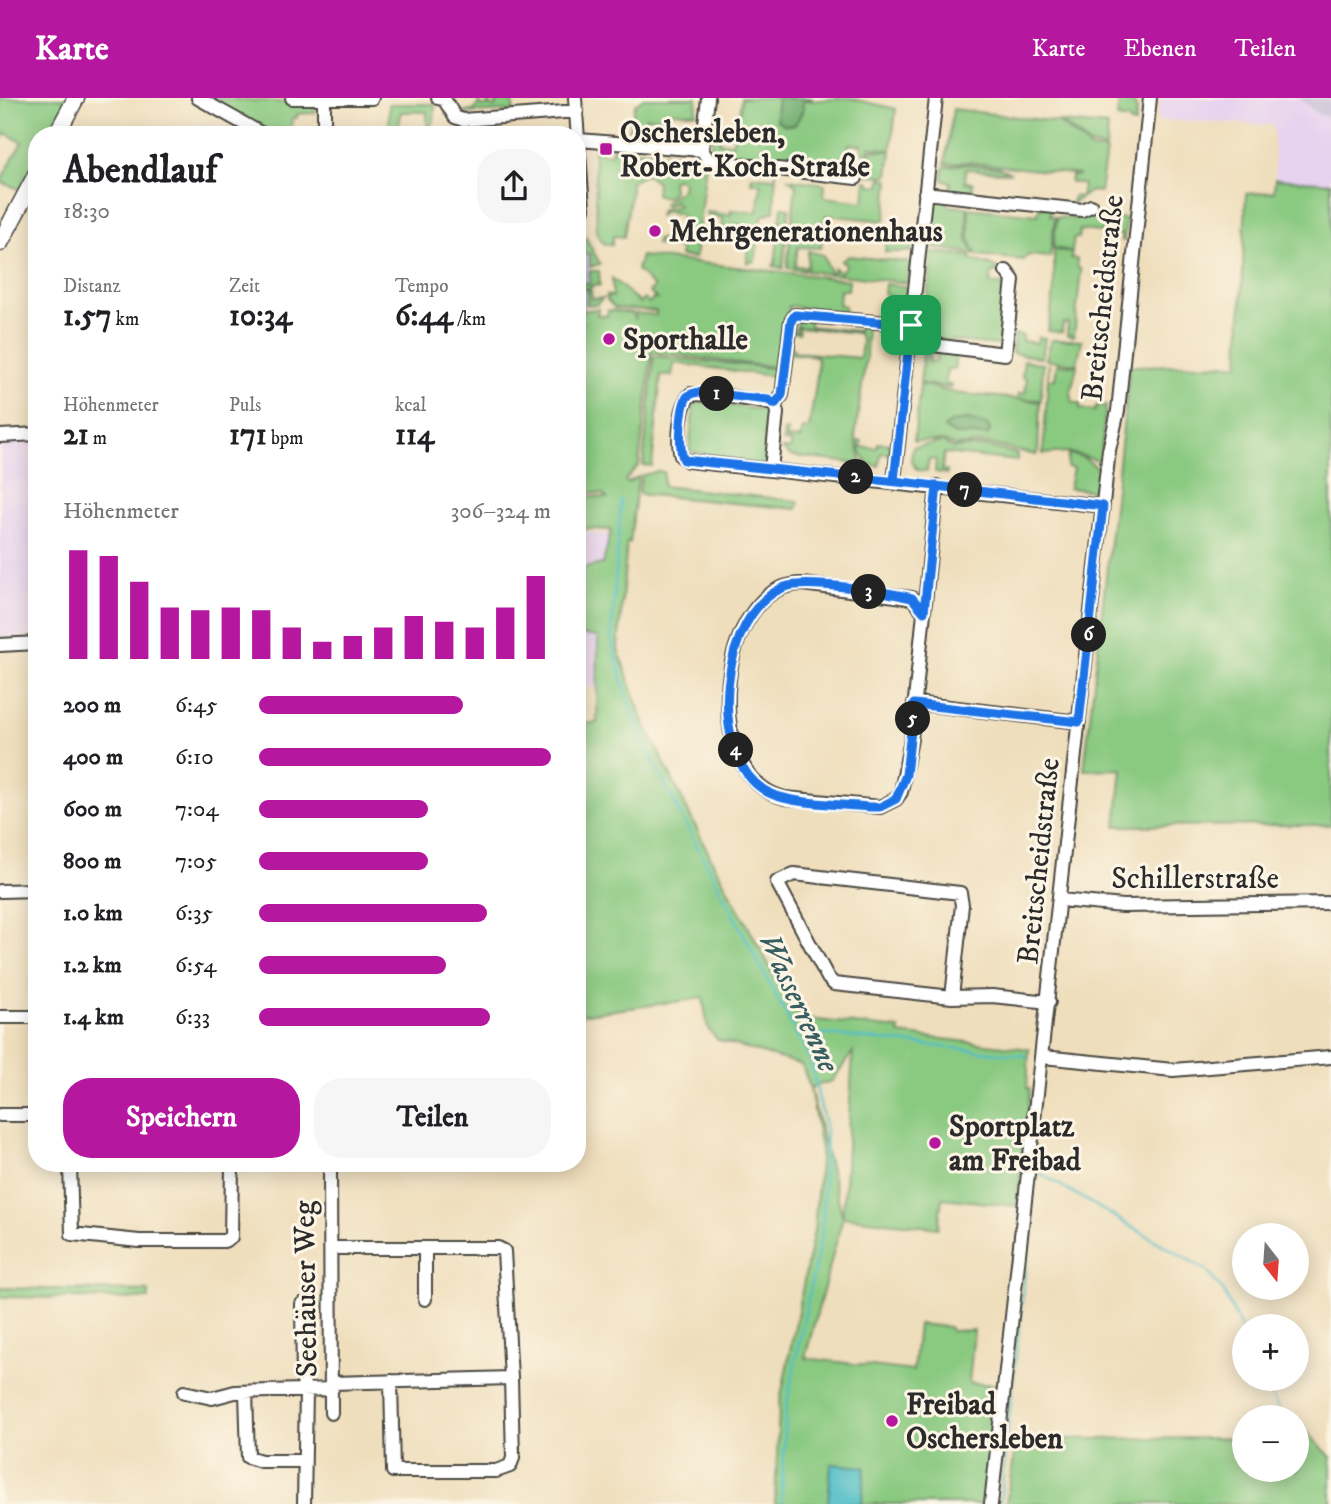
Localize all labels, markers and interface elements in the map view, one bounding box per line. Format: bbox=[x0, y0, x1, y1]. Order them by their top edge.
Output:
text: Karte bbox=[35, 29, 109, 70]
text: Karte bbox=[1032, 34, 1085, 64]
text: Ebenen bbox=[1123, 34, 1197, 64]
text: Teilen bbox=[1235, 34, 1296, 64]
place label: Oschersleben, Robert-Koch-Straße bbox=[620, 115, 870, 186]
marker: Oschersleben, Robert-Koch-Straße bbox=[598, 141, 614, 157]
text: Abendlauf bbox=[63, 147, 217, 195]
button: share bbox=[477, 149, 551, 223]
street label: Breitscheidstraße bbox=[1074, 193, 1133, 403]
text: 18:30 bbox=[63, 197, 110, 226]
place label: Mehrgenerationenhaus bbox=[669, 214, 943, 251]
marker: Mehrgenerationenhaus bbox=[647, 223, 663, 239]
text: Distanz bbox=[63, 275, 121, 298]
text: Zeit bbox=[229, 275, 260, 298]
text: Tempo bbox=[395, 275, 448, 298]
pin bbox=[881, 295, 941, 355]
text: 1.57 bbox=[63, 298, 112, 335]
text: 10:34 bbox=[229, 298, 292, 335]
text: 6:44 bbox=[395, 298, 453, 335]
icon: arrive bbox=[892, 306, 930, 344]
text: km bbox=[112, 308, 139, 331]
text: /km bbox=[453, 308, 486, 331]
place label: Sporthalle bbox=[623, 322, 748, 359]
marker: Sporthalle bbox=[601, 331, 617, 347]
pin: 1 bbox=[700, 376, 734, 412]
text: 1 bbox=[713, 382, 720, 405]
text: Höhenmeter bbox=[63, 394, 159, 417]
text: Puls bbox=[229, 394, 261, 417]
text: kcal bbox=[395, 394, 426, 417]
text: 21 bbox=[63, 417, 89, 454]
text: 171 bbox=[229, 417, 267, 454]
text: 114 bbox=[395, 417, 434, 454]
text: m bbox=[89, 427, 107, 450]
text: bpm bbox=[267, 427, 304, 450]
pin: 2 bbox=[838, 460, 874, 494]
text: 2 bbox=[851, 465, 860, 488]
pin: 7 bbox=[948, 472, 982, 508]
text: 7 bbox=[959, 478, 970, 501]
text: Höhenmeter bbox=[63, 497, 179, 526]
text: 306–324 m bbox=[451, 497, 551, 526]
pin: 3 bbox=[852, 574, 886, 610]
text: 3 bbox=[865, 580, 872, 603]
pin: 6 bbox=[1072, 618, 1106, 652]
text: 6 bbox=[1084, 623, 1093, 646]
text: 200 m bbox=[63, 691, 121, 720]
text: 6:45 bbox=[175, 691, 218, 720]
pin: 5 bbox=[895, 702, 930, 736]
text: 5 bbox=[908, 707, 917, 730]
pin: 4 bbox=[718, 732, 754, 768]
text: 4 bbox=[730, 738, 741, 761]
text: 400 m bbox=[63, 743, 123, 772]
text: 6:10 bbox=[175, 743, 214, 772]
street label: Breitscheidstraße bbox=[1010, 756, 1069, 966]
text: 600 m bbox=[63, 795, 122, 824]
text: 7:04 bbox=[175, 795, 219, 824]
text: 800 m bbox=[63, 847, 121, 876]
text: 7:05 bbox=[175, 847, 217, 876]
street label: Schillerstraße bbox=[1111, 861, 1279, 898]
text: 1.0 km bbox=[63, 899, 123, 928]
text: 6:35 bbox=[175, 899, 213, 928]
water label: Wasserrenne bbox=[748, 927, 848, 1080]
text: 1.2 km bbox=[63, 951, 122, 980]
text: 6:54 bbox=[175, 951, 216, 980]
text: 1.4 km bbox=[63, 1003, 124, 1032]
text: 6:33 bbox=[175, 1003, 210, 1032]
button: Speichern bbox=[63, 1078, 300, 1158]
button: Teilen bbox=[314, 1078, 551, 1158]
place label: Sportplatz am Freibad bbox=[949, 1109, 1082, 1180]
marker: Sportplatz am Freibad bbox=[927, 1135, 943, 1151]
street label: Seehäuser Weg bbox=[286, 1200, 327, 1378]
north arrow bbox=[1232, 1223, 1309, 1300]
map controls bbox=[1232, 1223, 1309, 1482]
button: + bbox=[1232, 1314, 1309, 1391]
place label: Freibad Oschersleben bbox=[906, 1387, 1063, 1458]
button: − bbox=[1232, 1405, 1309, 1482]
marker: Freibad Oschersleben bbox=[884, 1413, 900, 1429]

